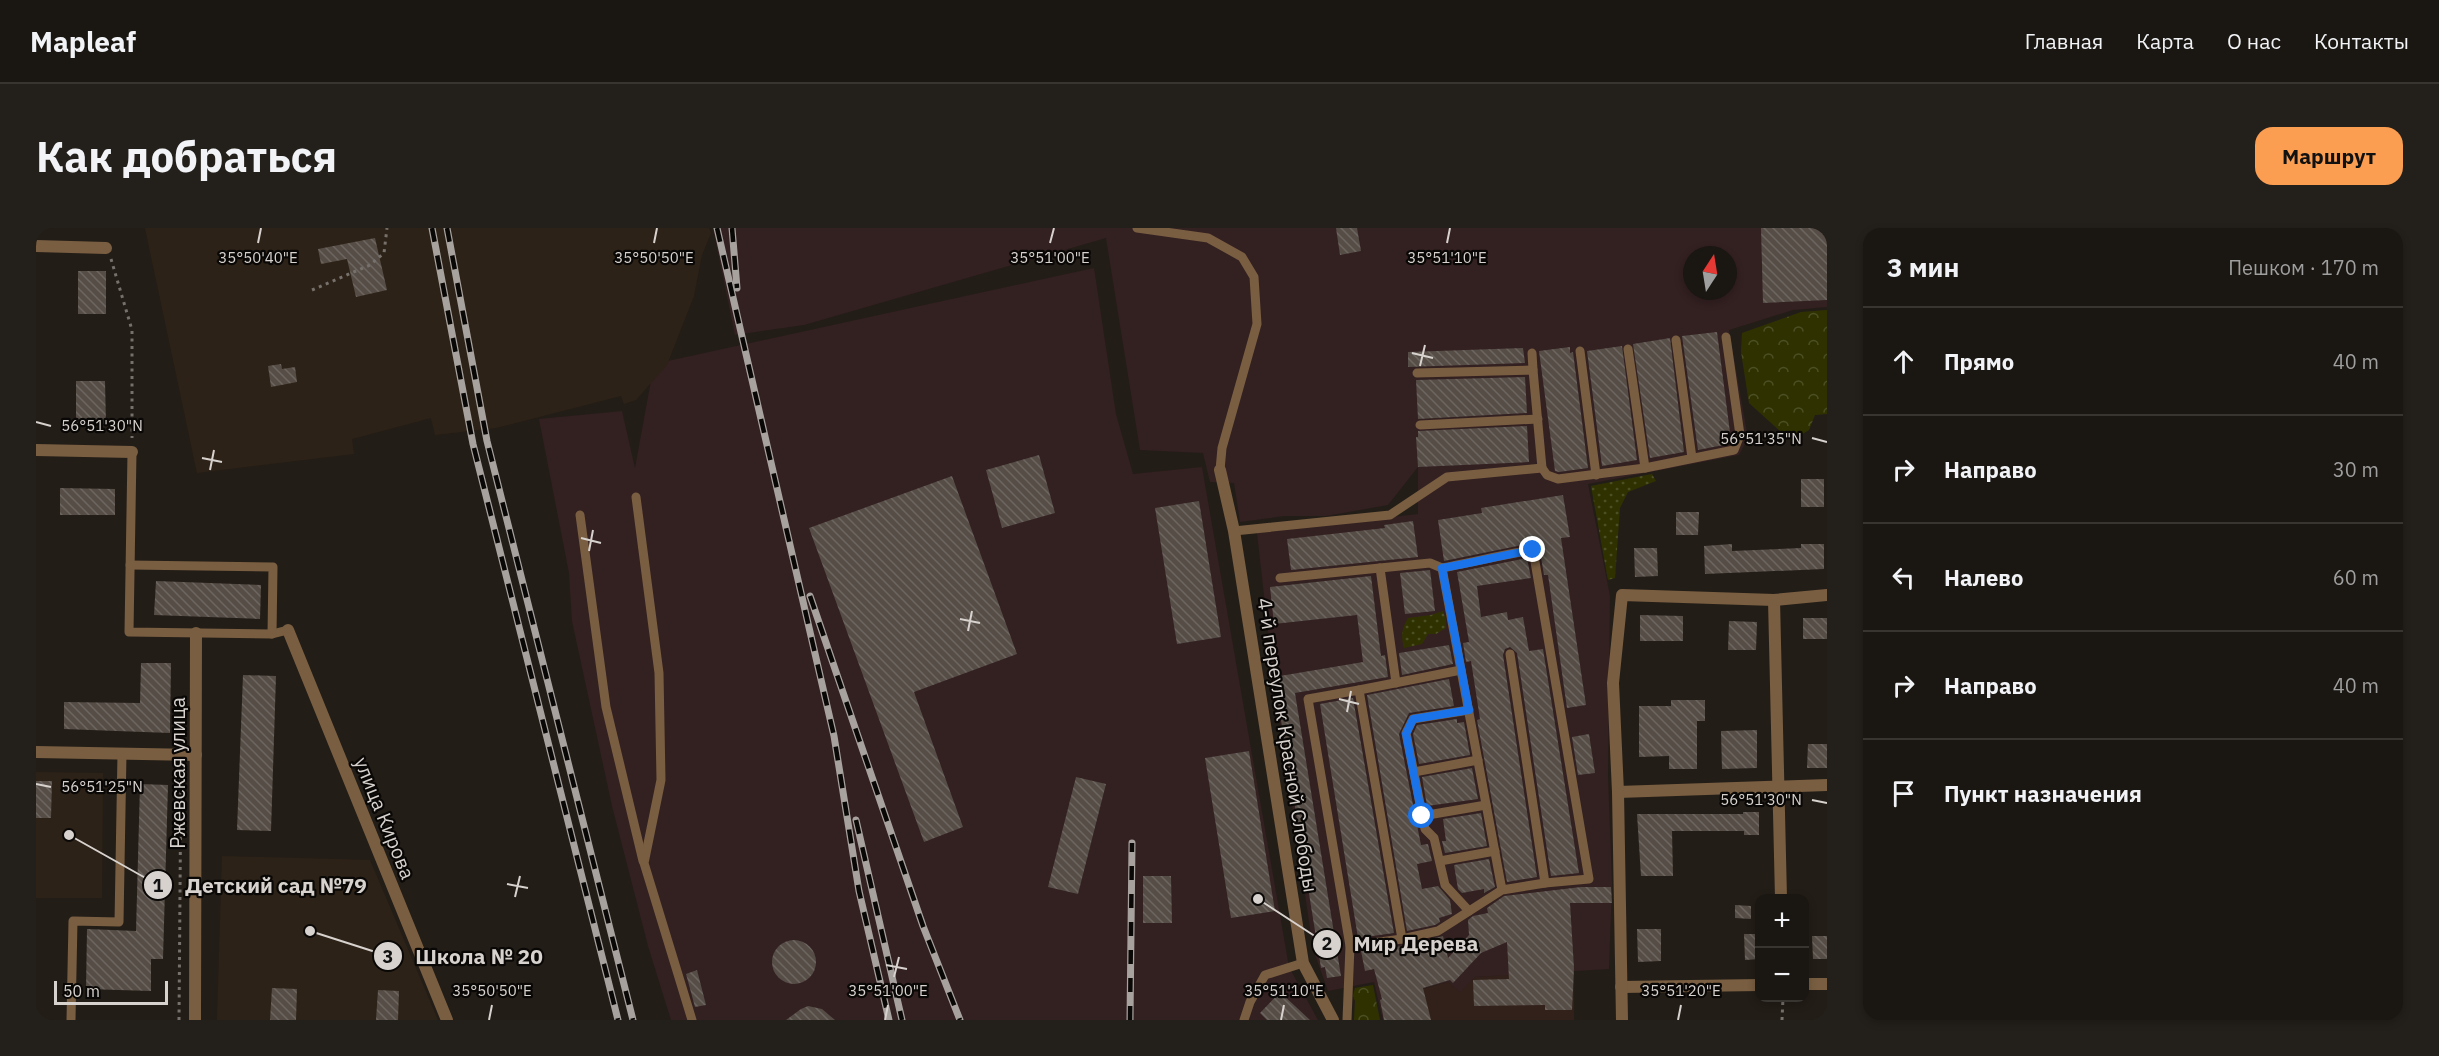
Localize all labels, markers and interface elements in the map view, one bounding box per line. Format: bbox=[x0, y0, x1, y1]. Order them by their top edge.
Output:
text: Mapleaf bbox=[30, 23, 136, 60]
text: Главная bbox=[2025, 27, 2103, 55]
text: Карта bbox=[2136, 27, 2194, 55]
text: О нас bbox=[2227, 27, 2281, 55]
text: Контакты bbox=[2314, 27, 2409, 55]
button: Маршрут bbox=[2255, 127, 2403, 185]
text: Как добраться bbox=[36, 129, 337, 184]
north arrow bbox=[1683, 246, 1737, 300]
text: 35°50'40"E bbox=[218, 248, 298, 267]
text: 35°50'50"E bbox=[614, 248, 694, 267]
text: 35°51'00"E bbox=[1010, 248, 1090, 267]
text: 35°51'10"E bbox=[1407, 248, 1487, 267]
text: 3 мин bbox=[1887, 250, 1959, 284]
text: Пешком · 170 m bbox=[2228, 254, 2379, 281]
icon: ahead bbox=[1887, 345, 1920, 378]
text: Прямо bbox=[1944, 347, 2014, 376]
text: 40 m bbox=[2333, 348, 2379, 375]
text: 56°51'30"N bbox=[61, 416, 143, 435]
text: 56°51'35"N bbox=[1720, 429, 1802, 448]
icon: right bbox=[1887, 453, 1920, 486]
text: Направо bbox=[1944, 455, 2037, 484]
text: 30 m bbox=[2333, 456, 2379, 483]
route end bbox=[1519, 536, 1545, 562]
icon: left bbox=[1887, 561, 1920, 594]
text: Налево bbox=[1944, 563, 2023, 592]
text: 60 m bbox=[2333, 564, 2379, 591]
street label: 4-й переулок Красной Слободы bbox=[1251, 596, 1325, 894]
icon: right bbox=[1887, 669, 1920, 702]
text: Направо bbox=[1944, 671, 2037, 700]
text: 40 m bbox=[2333, 672, 2379, 699]
street label: Ржевская улица bbox=[164, 697, 191, 849]
street label: улица Кирова bbox=[348, 753, 422, 883]
text: 56°51'25"N bbox=[61, 777, 143, 796]
icon: arrive bbox=[1887, 777, 1920, 810]
text: Пункт назначения bbox=[1944, 779, 2142, 808]
text: 56°51'30"N bbox=[1720, 790, 1802, 809]
route start bbox=[1408, 802, 1434, 828]
callout: Детский сад №79 bbox=[143, 866, 379, 905]
text: Детский сад №79 bbox=[185, 871, 367, 899]
text: 1 bbox=[153, 874, 164, 897]
map controls bbox=[1755, 894, 1809, 1002]
button: + bbox=[1755, 894, 1809, 948]
callout: Мир Дерева bbox=[1312, 924, 1491, 963]
text: Мир Дерева bbox=[1353, 929, 1479, 957]
text: 2 bbox=[1322, 932, 1332, 955]
callout: Школа № 20 bbox=[373, 937, 555, 976]
text: Школа № 20 bbox=[415, 942, 543, 970]
text: 3 bbox=[383, 945, 393, 968]
button: − bbox=[1755, 948, 1809, 1002]
scale bar bbox=[54, 978, 168, 1006]
text: 50 m bbox=[63, 981, 100, 1001]
text: 35°50'50"E bbox=[452, 981, 532, 1000]
text: 35°51'00"E bbox=[848, 981, 928, 1000]
text: 35°51'10"E bbox=[1244, 981, 1324, 1000]
text: 35°51'20"E bbox=[1641, 981, 1721, 1000]

